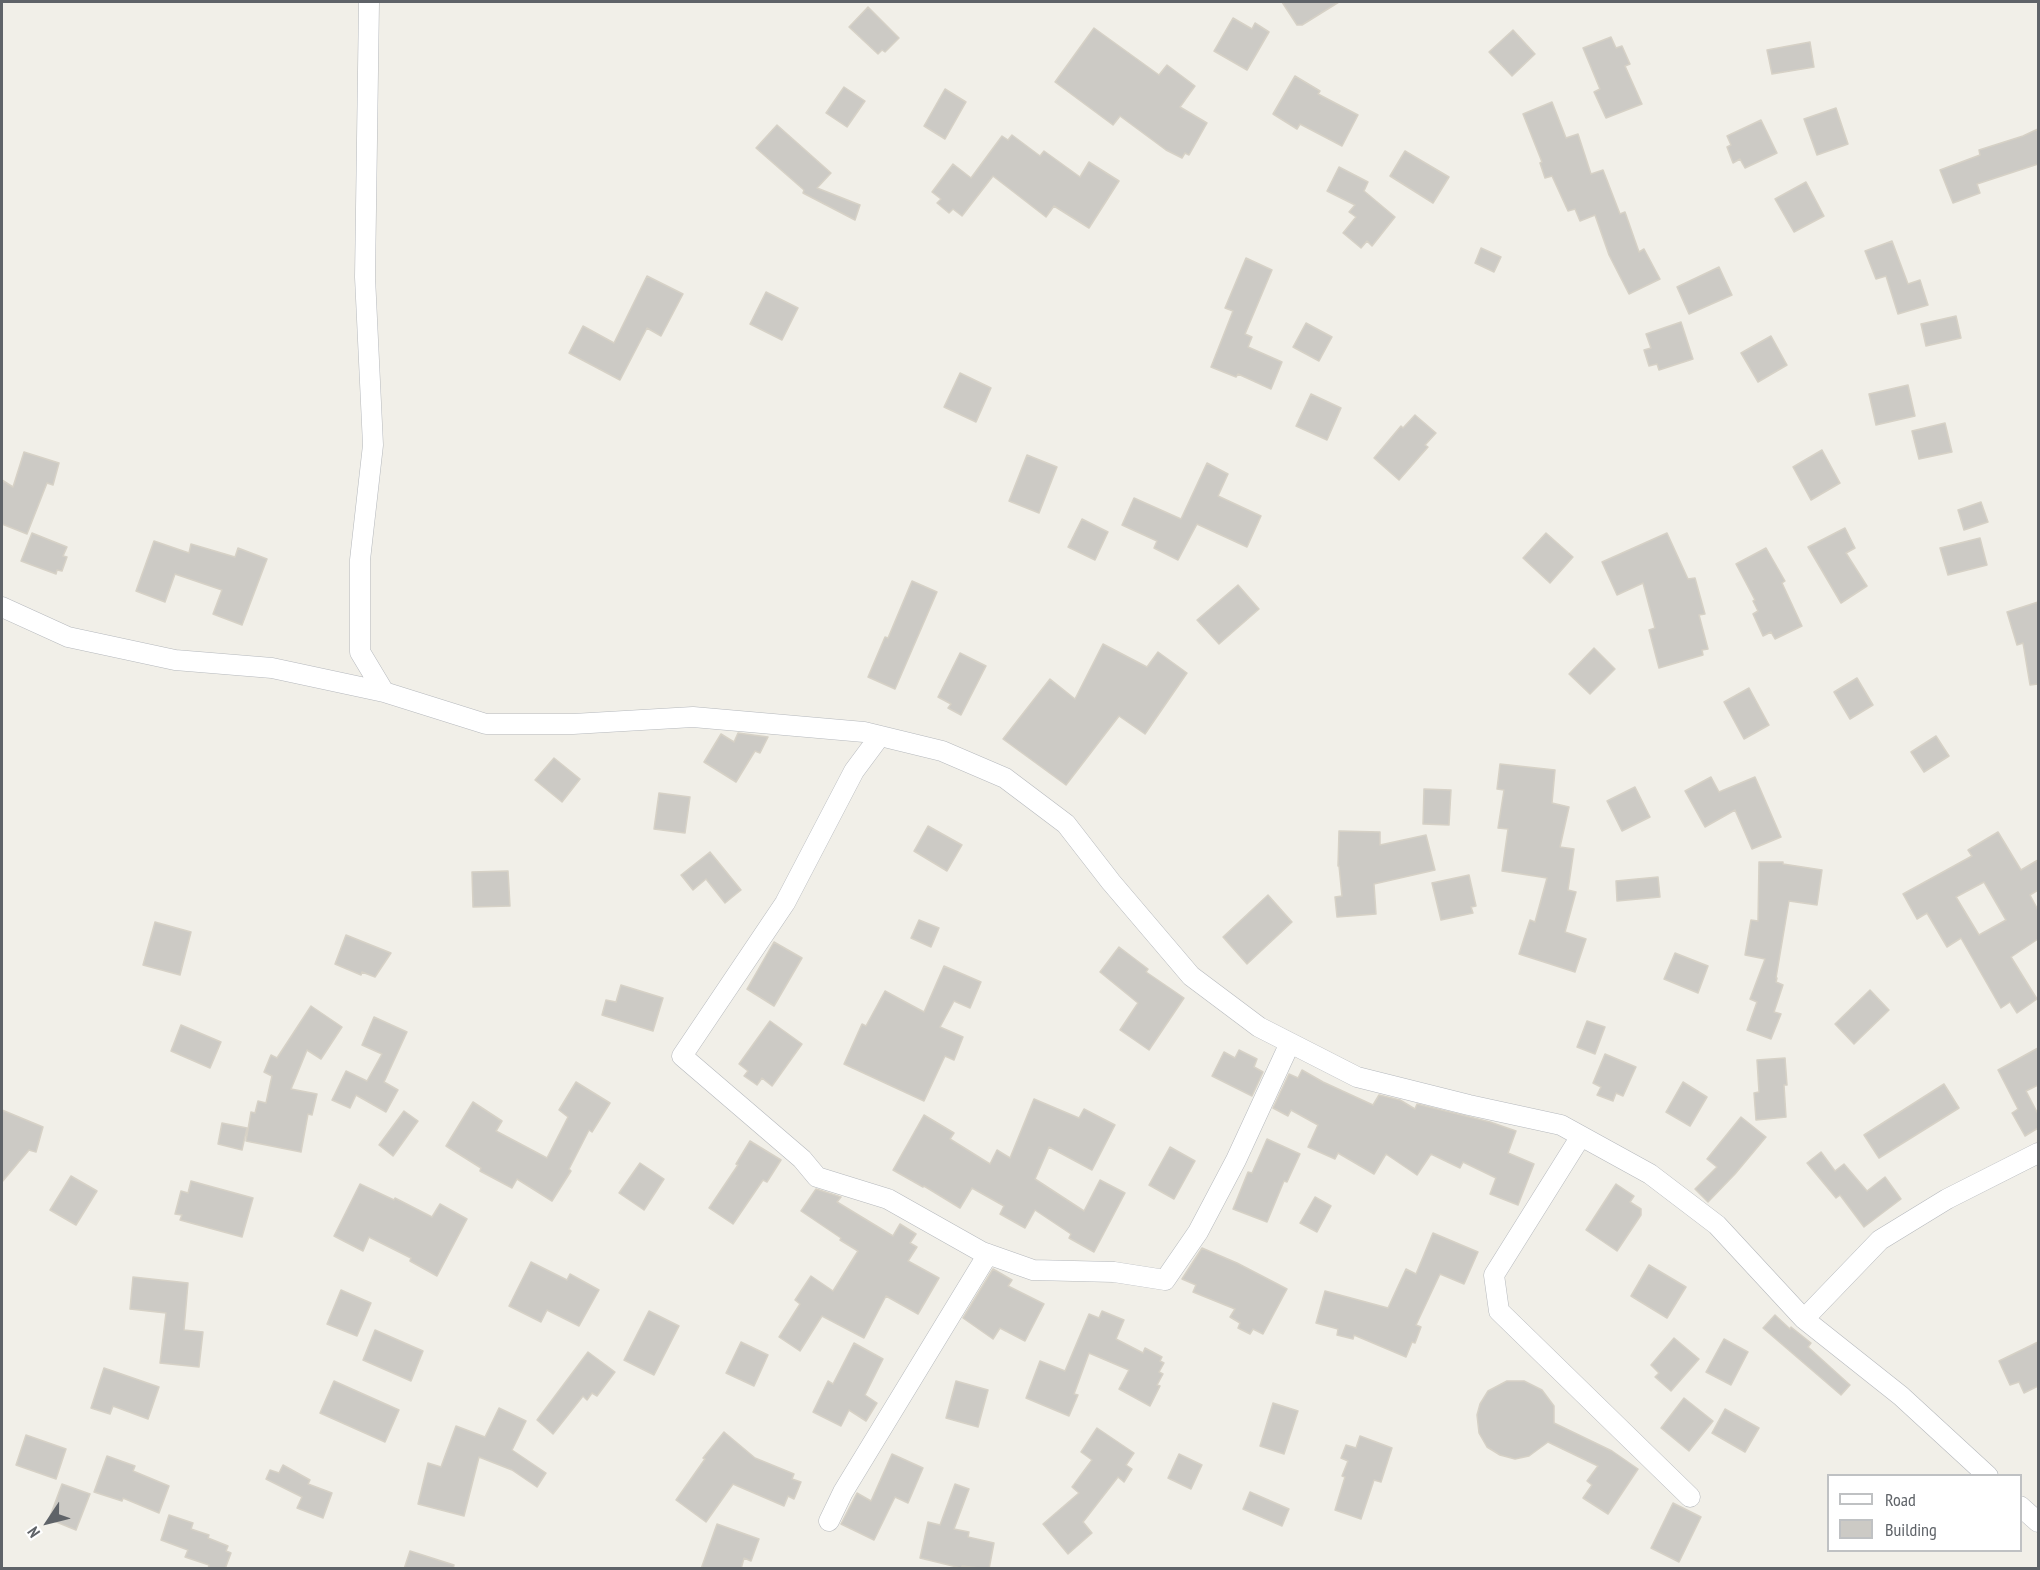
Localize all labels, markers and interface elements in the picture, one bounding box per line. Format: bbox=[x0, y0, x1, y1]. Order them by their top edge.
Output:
legend bbox=[1827, 1474, 2022, 1552]
text: Road bbox=[1885, 1488, 1916, 1511]
north arrow bbox=[18, 1492, 78, 1552]
text: Building bbox=[1885, 1518, 1937, 1541]
text: N bbox=[23, 1523, 44, 1542]

